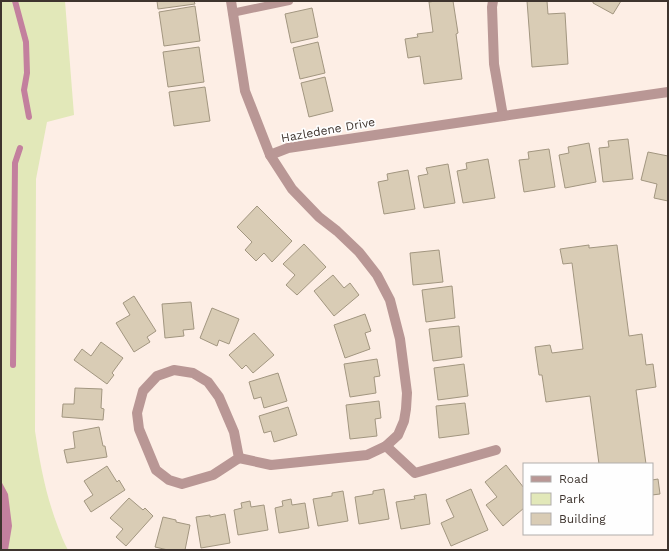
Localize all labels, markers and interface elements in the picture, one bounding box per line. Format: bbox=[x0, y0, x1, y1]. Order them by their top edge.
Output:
street label: Hazledene Drive bbox=[280, 115, 376, 145]
legend bbox=[523, 463, 653, 535]
text: Road bbox=[559, 472, 588, 486]
text: Park bbox=[559, 492, 585, 506]
text: Building bbox=[559, 512, 606, 526]

